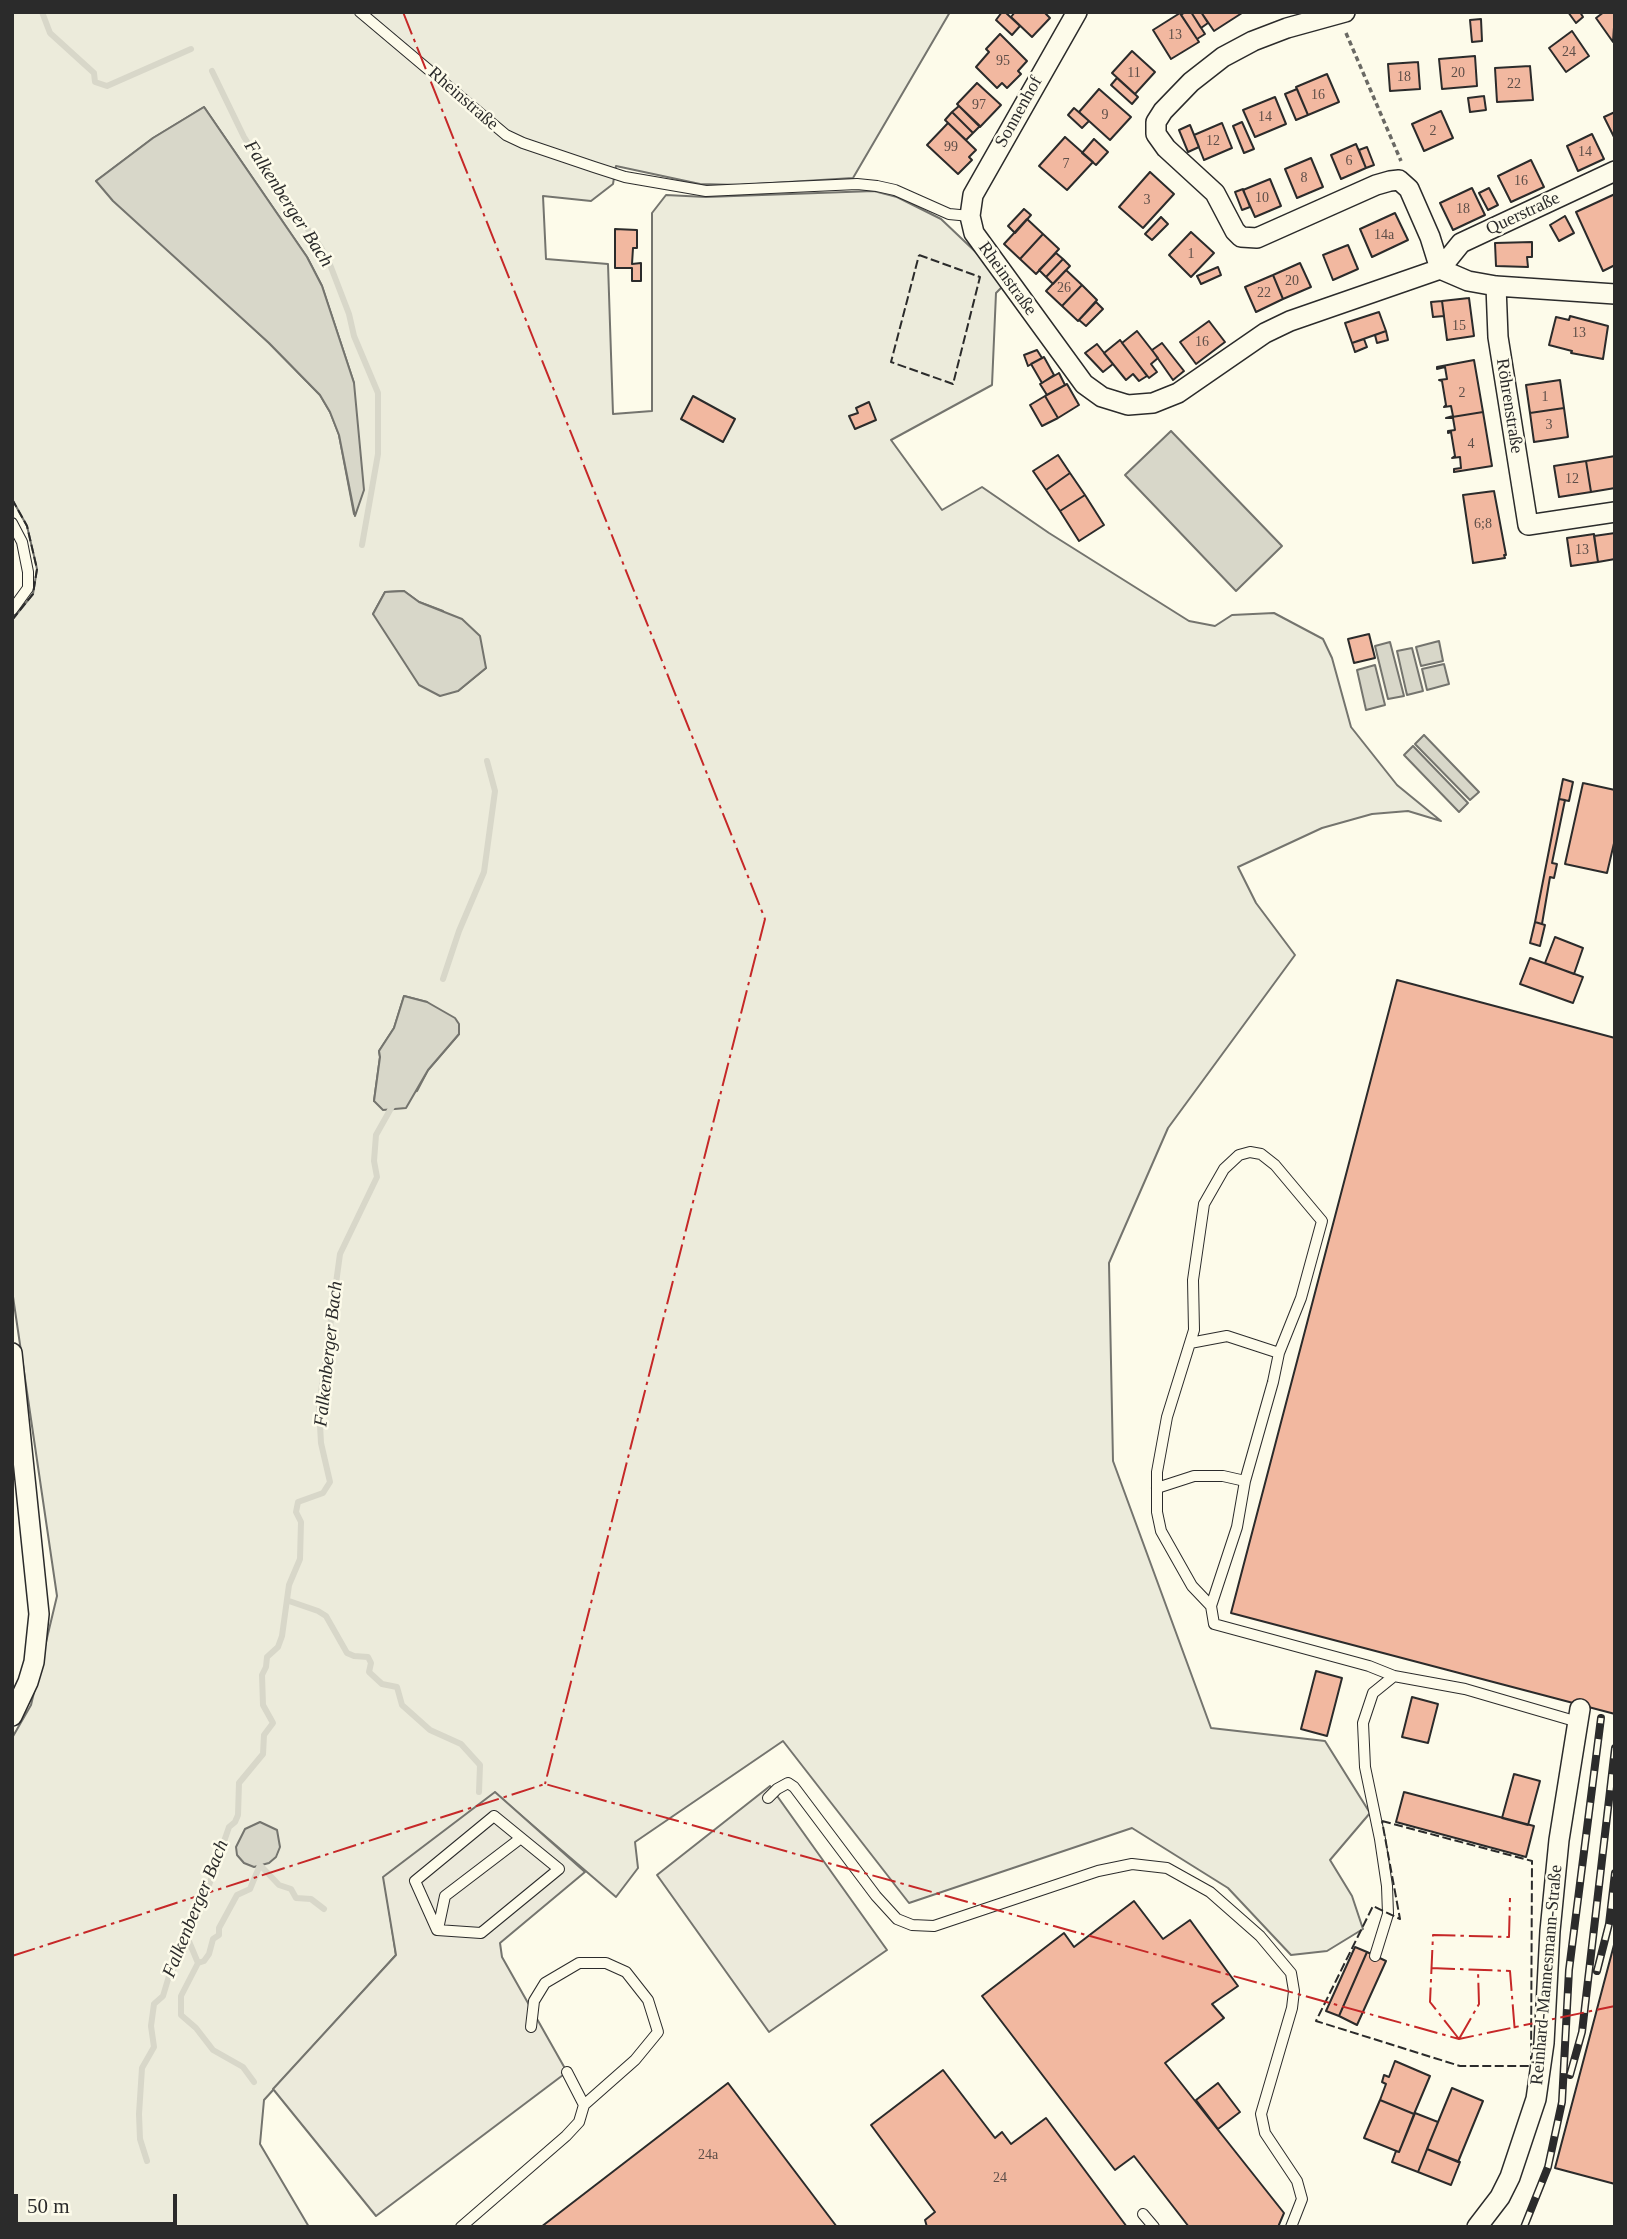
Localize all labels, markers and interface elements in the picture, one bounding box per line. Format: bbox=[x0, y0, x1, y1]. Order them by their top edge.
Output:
house number: 13 bbox=[1168, 27, 1182, 43]
house number: 24 bbox=[1562, 44, 1576, 60]
house number: 95 bbox=[996, 53, 1010, 69]
street label: Rheinstraße bbox=[423, 63, 503, 135]
house number: 11 bbox=[1127, 65, 1141, 81]
house number: 20 bbox=[1451, 65, 1465, 81]
house number: 18 bbox=[1397, 69, 1411, 85]
street label: Sonnenhof bbox=[991, 73, 1047, 151]
house number: 22 bbox=[1507, 76, 1521, 92]
house number: 16 bbox=[1311, 87, 1325, 103]
house number: 97 bbox=[972, 97, 986, 113]
house number: 9 bbox=[1102, 107, 1108, 123]
house number: 14 bbox=[1258, 109, 1272, 125]
house number: 2 bbox=[1430, 123, 1436, 139]
house number: 12 bbox=[1206, 133, 1220, 149]
water label: Falkenberger Bach bbox=[239, 136, 337, 272]
house number: 99 bbox=[944, 139, 958, 155]
house number: 14 bbox=[1578, 144, 1592, 160]
house number: 6 bbox=[1346, 153, 1352, 169]
house number: 7 bbox=[1062, 156, 1070, 172]
house number: 8 bbox=[1300, 170, 1308, 186]
house number: 16 bbox=[1514, 173, 1528, 189]
street label: Querstraße bbox=[1483, 188, 1563, 240]
house number: 10 bbox=[1255, 190, 1269, 206]
house number: 3 bbox=[1144, 192, 1150, 208]
house number: 18 bbox=[1456, 201, 1470, 217]
house number: 14a bbox=[1374, 227, 1394, 243]
street label: Rheinstraße bbox=[973, 238, 1041, 320]
house number: 1 bbox=[1188, 246, 1194, 262]
house number: 20 bbox=[1285, 273, 1299, 289]
house number: 26 bbox=[1057, 280, 1071, 296]
house number: 22 bbox=[1257, 285, 1271, 301]
house number: 15 bbox=[1452, 318, 1466, 334]
house number: 13 bbox=[1572, 325, 1586, 341]
house number: 16 bbox=[1195, 334, 1209, 350]
street label: Röhrenstraße bbox=[1491, 357, 1527, 455]
house number: 2 bbox=[1458, 385, 1466, 401]
house number: 1 bbox=[1542, 389, 1548, 405]
house number: 3 bbox=[1546, 417, 1552, 433]
house number: 4 bbox=[1468, 436, 1474, 452]
house number: 12 bbox=[1565, 471, 1579, 487]
house number: 6;8 bbox=[1474, 516, 1492, 532]
house number: 13 bbox=[1575, 542, 1589, 558]
water label: Falkenberger Bach bbox=[310, 1280, 348, 1428]
water label: Falkenberger Bach bbox=[158, 1837, 234, 1981]
street label: Reinhard-Mannesmann-Straße bbox=[1527, 1864, 1567, 2086]
house number: 24a bbox=[698, 2147, 718, 2163]
house number: 24 bbox=[993, 2170, 1007, 2186]
scale bar bbox=[18, 2180, 180, 2224]
text: 50 m bbox=[27, 2194, 70, 2218]

